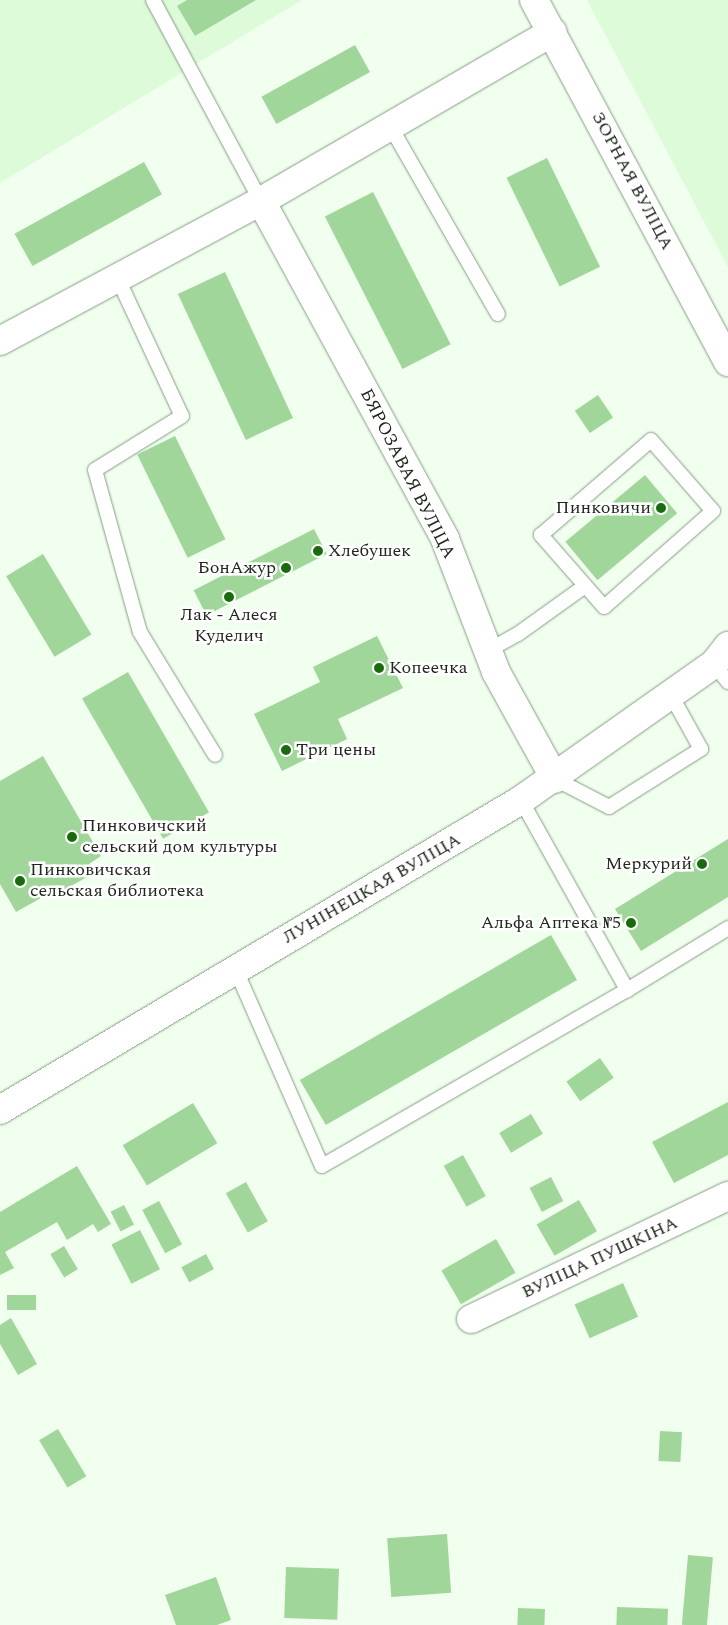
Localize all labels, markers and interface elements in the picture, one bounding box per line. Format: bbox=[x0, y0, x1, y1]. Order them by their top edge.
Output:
street label: ЗОРНАЯ ВУЛІЦА bbox=[586, 108, 678, 254]
street label: БЯРОЗАВАЯ ВУЛІЦА bbox=[355, 385, 459, 563]
place label: Пинковичи bbox=[556, 497, 651, 519]
marker: Пинковичи bbox=[655, 502, 667, 514]
place label: Хлебушек bbox=[328, 540, 411, 562]
marker: Хлебушек bbox=[312, 545, 324, 557]
place label: БонАжур bbox=[198, 557, 276, 579]
marker: БонАжур bbox=[280, 562, 292, 574]
marker: Лак - Алеся Куделич bbox=[223, 591, 235, 603]
place label: Лак - Алеся Куделич bbox=[180, 605, 278, 648]
place label: Копеечка bbox=[389, 657, 468, 679]
marker: Копеечка bbox=[373, 662, 385, 674]
place label: Три цены bbox=[296, 739, 376, 761]
marker: Три цены bbox=[280, 744, 292, 756]
place label: Пинковичский сельский дом культуры bbox=[82, 816, 278, 859]
street label: ЛУНІНЕЦКАЯ ВУЛІЦА bbox=[279, 829, 465, 949]
marker: Пинковичский сельский дом культуры bbox=[66, 831, 78, 843]
place label: Меркурий bbox=[605, 853, 692, 875]
marker: Меркурий bbox=[696, 858, 708, 870]
place label: Пинковичская сельская библиотека bbox=[30, 860, 204, 902]
marker: Пинковичская сельская библиотека bbox=[14, 875, 26, 887]
place label: Альфа Аптека №5 bbox=[481, 912, 621, 934]
marker: Альфа Аптека №5 bbox=[625, 917, 637, 929]
street label: ВУЛІЦА ПУШКІНА bbox=[519, 1212, 681, 1304]

